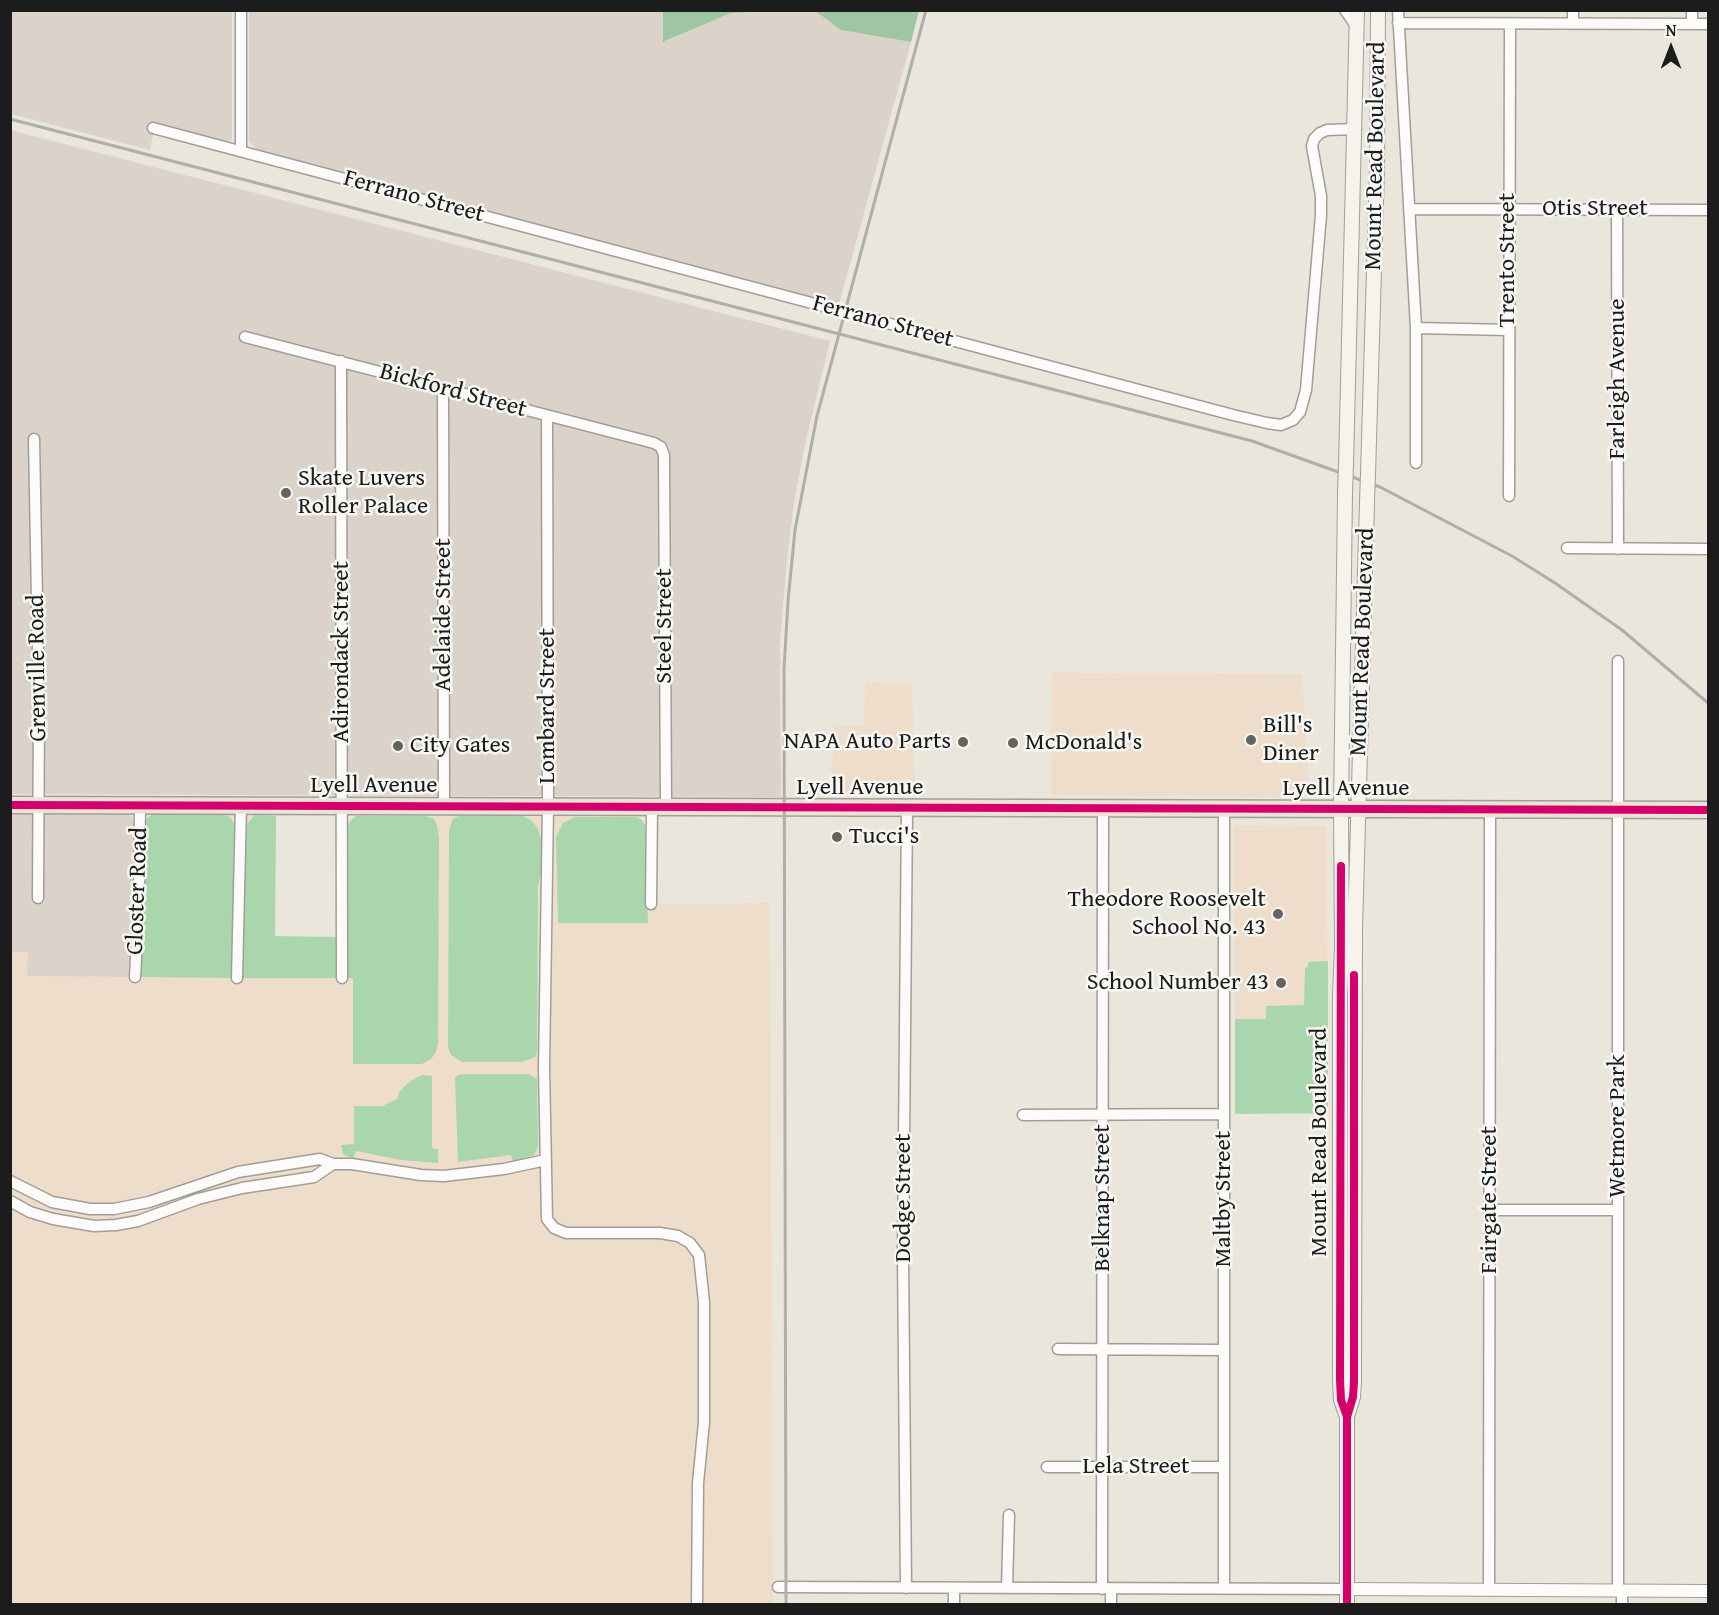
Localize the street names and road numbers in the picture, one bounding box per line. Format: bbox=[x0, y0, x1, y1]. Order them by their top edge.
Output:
street label: Mount Read Boulevard bbox=[1360, 41, 1392, 271]
street label: Ferrano Street bbox=[340, 164, 488, 230]
street label: Trento Street bbox=[1494, 193, 1522, 327]
street label: Otis Street bbox=[1542, 195, 1648, 223]
street label: Ferrano Street bbox=[809, 289, 957, 355]
street label: Farleigh Avenue bbox=[1604, 298, 1632, 460]
street label: Bickford Street bbox=[376, 358, 530, 424]
street label: Mount Read Boulevard bbox=[1345, 527, 1381, 757]
street label: Adelaide Street bbox=[430, 538, 458, 692]
street label: Adirondack Street bbox=[328, 561, 356, 743]
street label: Steel Street bbox=[651, 568, 679, 684]
street label: Grenville Road bbox=[22, 594, 54, 742]
street label: Lombard Street bbox=[534, 628, 562, 784]
street label: Lyell Avenue bbox=[311, 772, 437, 800]
street label: Lyell Avenue bbox=[797, 774, 923, 802]
street label: Lyell Avenue bbox=[1283, 775, 1409, 803]
street label: Gloster Road bbox=[121, 827, 155, 955]
street label: Mount Read Boulevard bbox=[1306, 1028, 1334, 1256]
street label: Wetmore Park bbox=[1604, 1054, 1632, 1198]
street label: Belknap Street bbox=[1089, 1124, 1117, 1272]
street label: Fairgate Street bbox=[1476, 1126, 1504, 1274]
street label: Maltby Street bbox=[1210, 1131, 1238, 1267]
street label: Dodge Street bbox=[890, 1134, 918, 1262]
street label: Lela Street bbox=[1082, 1453, 1190, 1481]

